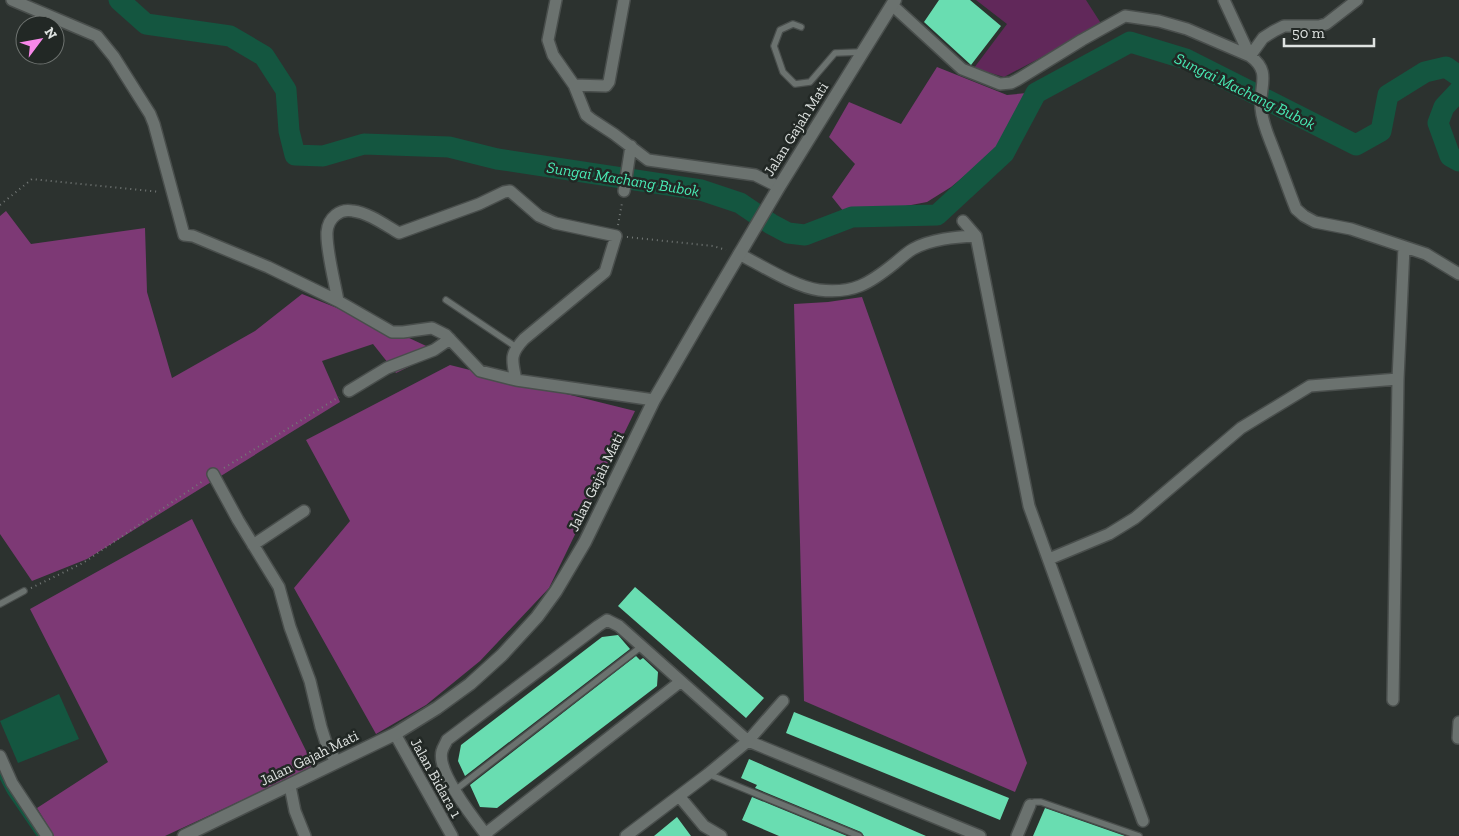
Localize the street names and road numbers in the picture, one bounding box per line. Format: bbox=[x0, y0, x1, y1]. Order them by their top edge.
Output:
street label: Jalan Gajah Mati bbox=[760, 79, 832, 179]
street label: Jalan Gajah Mati bbox=[564, 430, 628, 534]
street label: Jalan Gajah Mati bbox=[257, 726, 361, 790]
street label: Jalan Bidara 1 bbox=[407, 735, 465, 821]

